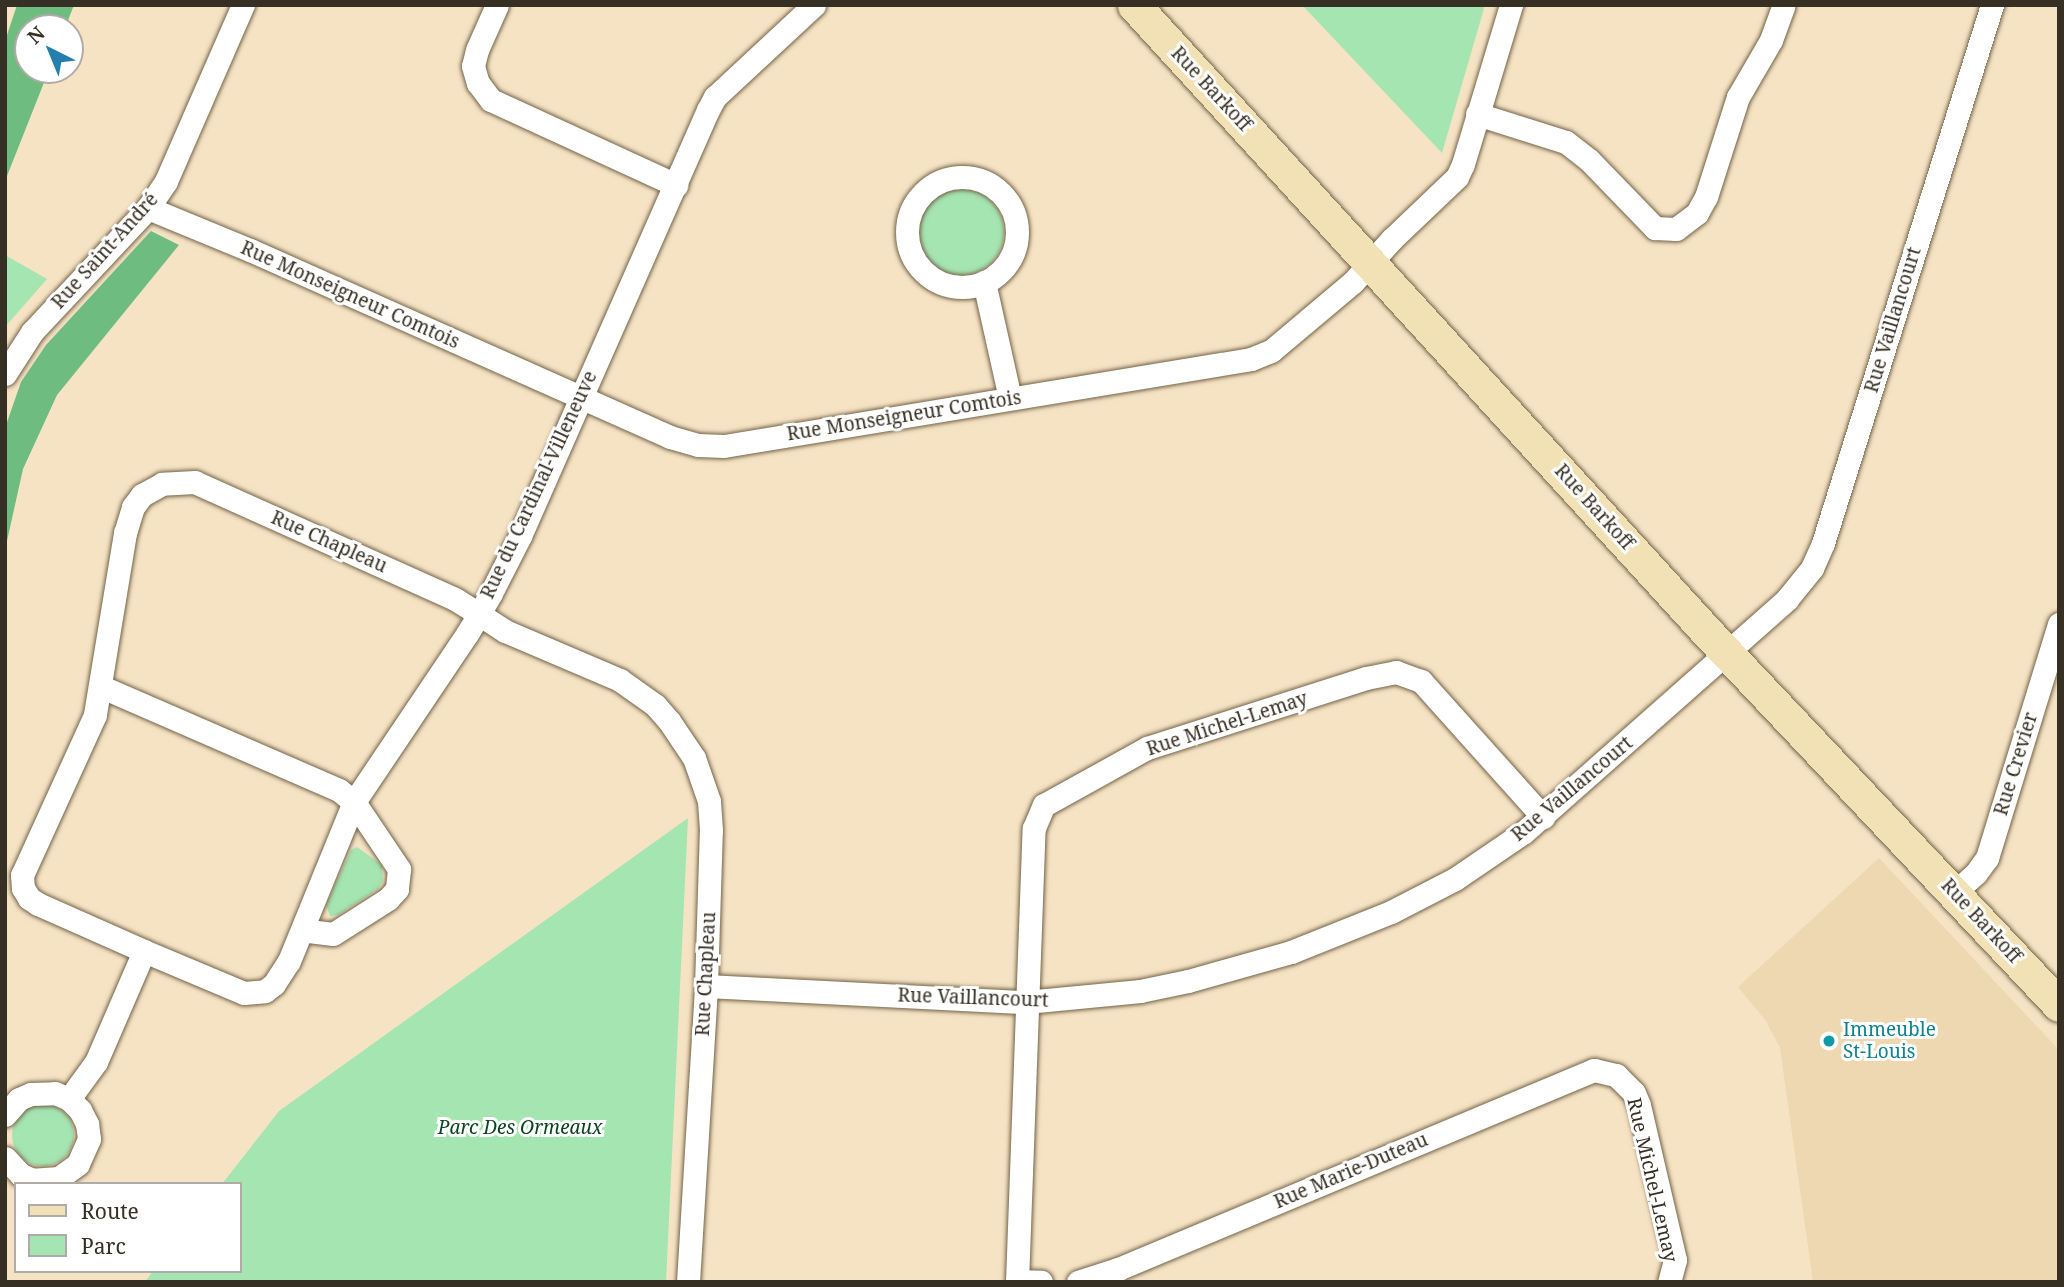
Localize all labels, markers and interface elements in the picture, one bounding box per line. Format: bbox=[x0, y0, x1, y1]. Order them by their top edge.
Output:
north arrow bbox=[14, 14, 84, 84]
text: N bbox=[22, 20, 50, 50]
street label: Rue Barkoff bbox=[1166, 42, 1256, 136]
street label: Rue Saint-André bbox=[47, 188, 163, 314]
street label: Rue Monseigneur Comtois bbox=[237, 236, 463, 354]
street label: Rue Vaillancourt bbox=[1860, 245, 1926, 395]
street label: Rue du Cardinal-Villeneuve bbox=[476, 368, 602, 602]
street label: Rue Monseigneur Comtois bbox=[785, 386, 1023, 446]
street label: Rue Barkoff bbox=[1550, 460, 1638, 554]
street label: Rue Chapleau bbox=[267, 506, 391, 578]
street label: Rue Michel-Lemay bbox=[1144, 687, 1310, 761]
street label: Rue Crevier bbox=[1990, 710, 2042, 818]
street label: Rue Vaillancourt bbox=[1507, 732, 1637, 846]
street label: Rue Barkoff bbox=[1936, 874, 2026, 968]
street label: Rue Chapleau bbox=[691, 911, 721, 1037]
street label: Rue Vaillancourt bbox=[897, 984, 1049, 1012]
place label: Immeuble St-Louis bbox=[1843, 1019, 1936, 1063]
marker: Immeuble St-Louis bbox=[1821, 1033, 1837, 1049]
street label: Rue Michel-Lemay bbox=[1622, 1096, 1682, 1264]
park label: Parc Des Ormeaux bbox=[438, 1117, 602, 1139]
street label: Rue Marie-Duteau bbox=[1271, 1128, 1431, 1214]
legend bbox=[14, 1182, 242, 1273]
text: Route bbox=[81, 1197, 139, 1225]
text: Parc bbox=[81, 1232, 126, 1260]

